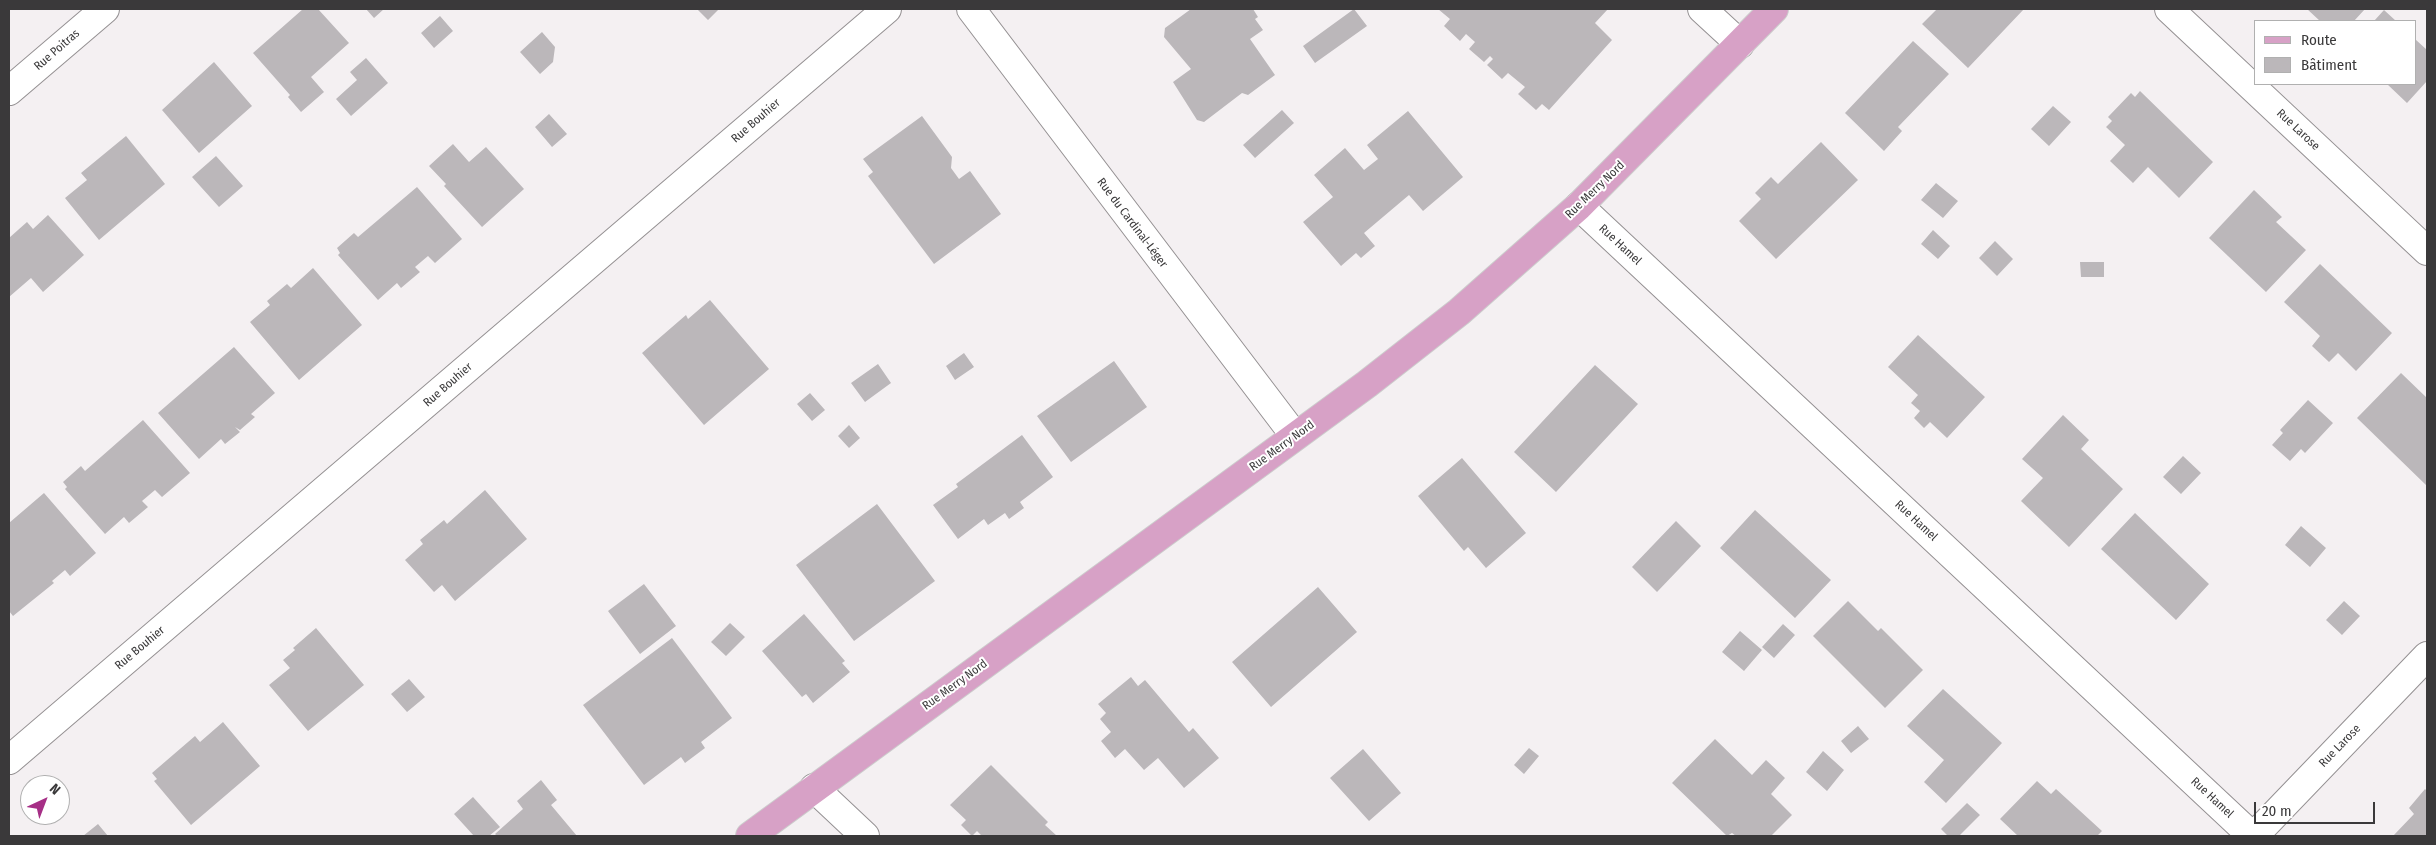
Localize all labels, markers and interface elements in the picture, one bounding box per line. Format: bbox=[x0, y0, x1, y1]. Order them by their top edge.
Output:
legend bbox=[2254, 20, 2416, 85]
street label: Rue Poitras bbox=[31, 26, 83, 74]
text: Route bbox=[2301, 31, 2337, 49]
text: Bâtiment bbox=[2301, 56, 2357, 74]
street label: Rue Bouhier bbox=[729, 96, 783, 146]
street label: Rue Larose bbox=[2273, 106, 2323, 154]
street label: Rue Merry Nord bbox=[1563, 158, 1627, 222]
street label: Rue du Cardinal-Léger bbox=[1094, 175, 1170, 271]
street label: Rue Hamel bbox=[1596, 222, 1644, 268]
street label: Rue Bouhier bbox=[421, 360, 475, 410]
street label: Rue Merry Nord bbox=[1247, 418, 1317, 474]
street label: Rue Hamel bbox=[1892, 498, 1940, 544]
street label: Rue Bouhier bbox=[112, 623, 168, 673]
street label: Rue Merry Nord bbox=[920, 657, 990, 713]
street label: Rue Larose bbox=[2316, 722, 2364, 770]
north arrow bbox=[20, 775, 70, 825]
street label: Rue Hamel bbox=[2188, 775, 2236, 821]
text: N bbox=[46, 780, 64, 798]
scale bar bbox=[2256, 792, 2377, 824]
text: 20 m bbox=[2262, 802, 2292, 820]

